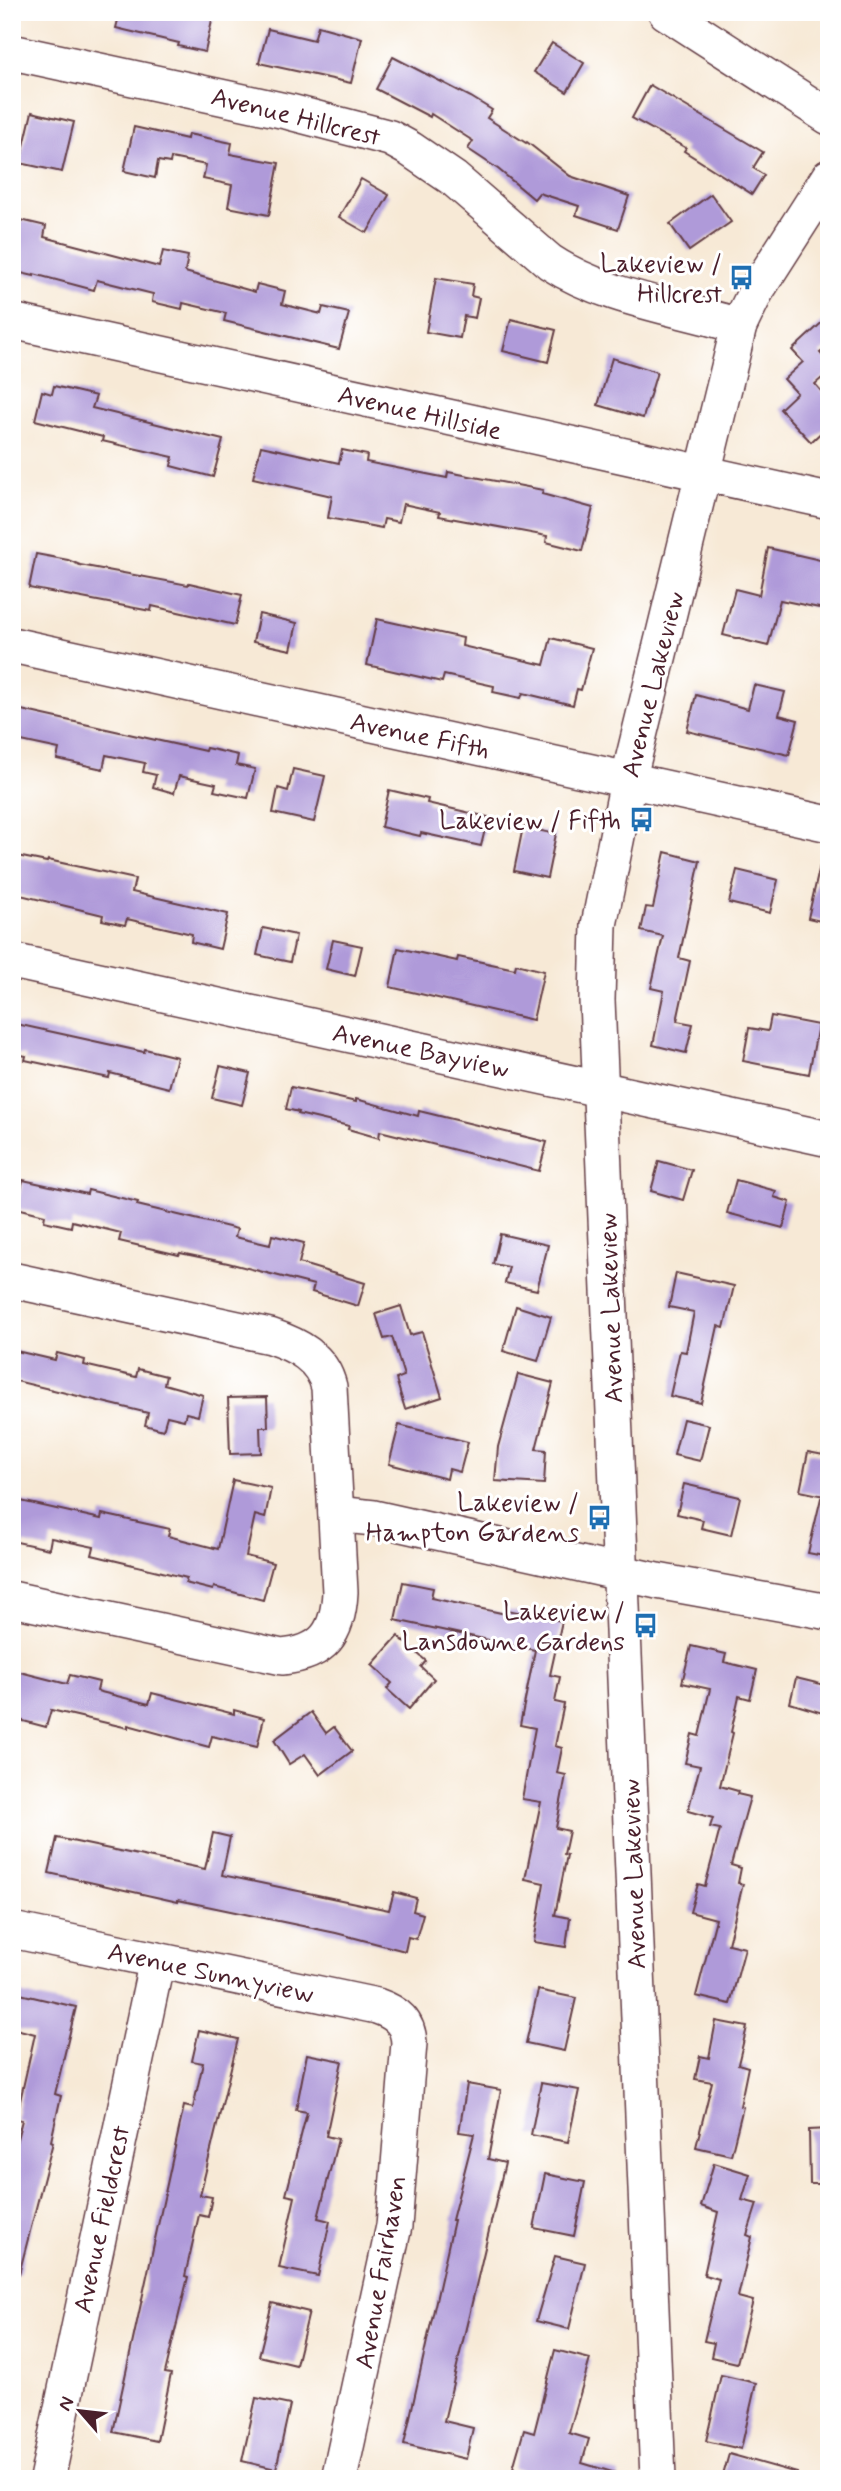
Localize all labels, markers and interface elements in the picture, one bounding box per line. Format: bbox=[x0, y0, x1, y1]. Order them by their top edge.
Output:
street label: Avenue Hillcrest bbox=[207, 80, 384, 155]
place label: Lakeview / Hillcrest bbox=[600, 248, 722, 312]
bus stop icon: Lakeview / Hillcrest bbox=[728, 264, 756, 292]
street label: Avenue Hillside bbox=[334, 379, 505, 449]
street label: Avenue Lakeview bbox=[614, 588, 693, 781]
street label: Avenue Fifth bbox=[347, 706, 492, 768]
place label: Lakeview / Fifth bbox=[439, 805, 621, 839]
bus stop icon: Lakeview / Fifth bbox=[627, 806, 655, 834]
street label: Avenue Bayview bbox=[329, 1017, 512, 1087]
street label: Avenue Lakeview bbox=[592, 1212, 632, 1404]
place label: Lakeview / Hampton Gardens bbox=[366, 1487, 579, 1551]
bus stop icon: Lakeview / Hampton Gardens bbox=[585, 1503, 613, 1531]
place label: Lakeview / Lansdowne Gardens bbox=[402, 1596, 625, 1660]
bus stop icon: Lakeview / Lansdowne Gardens bbox=[631, 1612, 659, 1640]
street label: Avenue Lakeview bbox=[615, 1778, 655, 1970]
street label: Avenue Sunnyview bbox=[104, 1936, 317, 2012]
street label: Avenue Fieldcrest bbox=[66, 2123, 139, 2316]
street label: Avenue Fairhaven bbox=[348, 2173, 416, 2372]
north arrow bbox=[46, 2376, 116, 2446]
text: N bbox=[52, 2392, 80, 2415]

